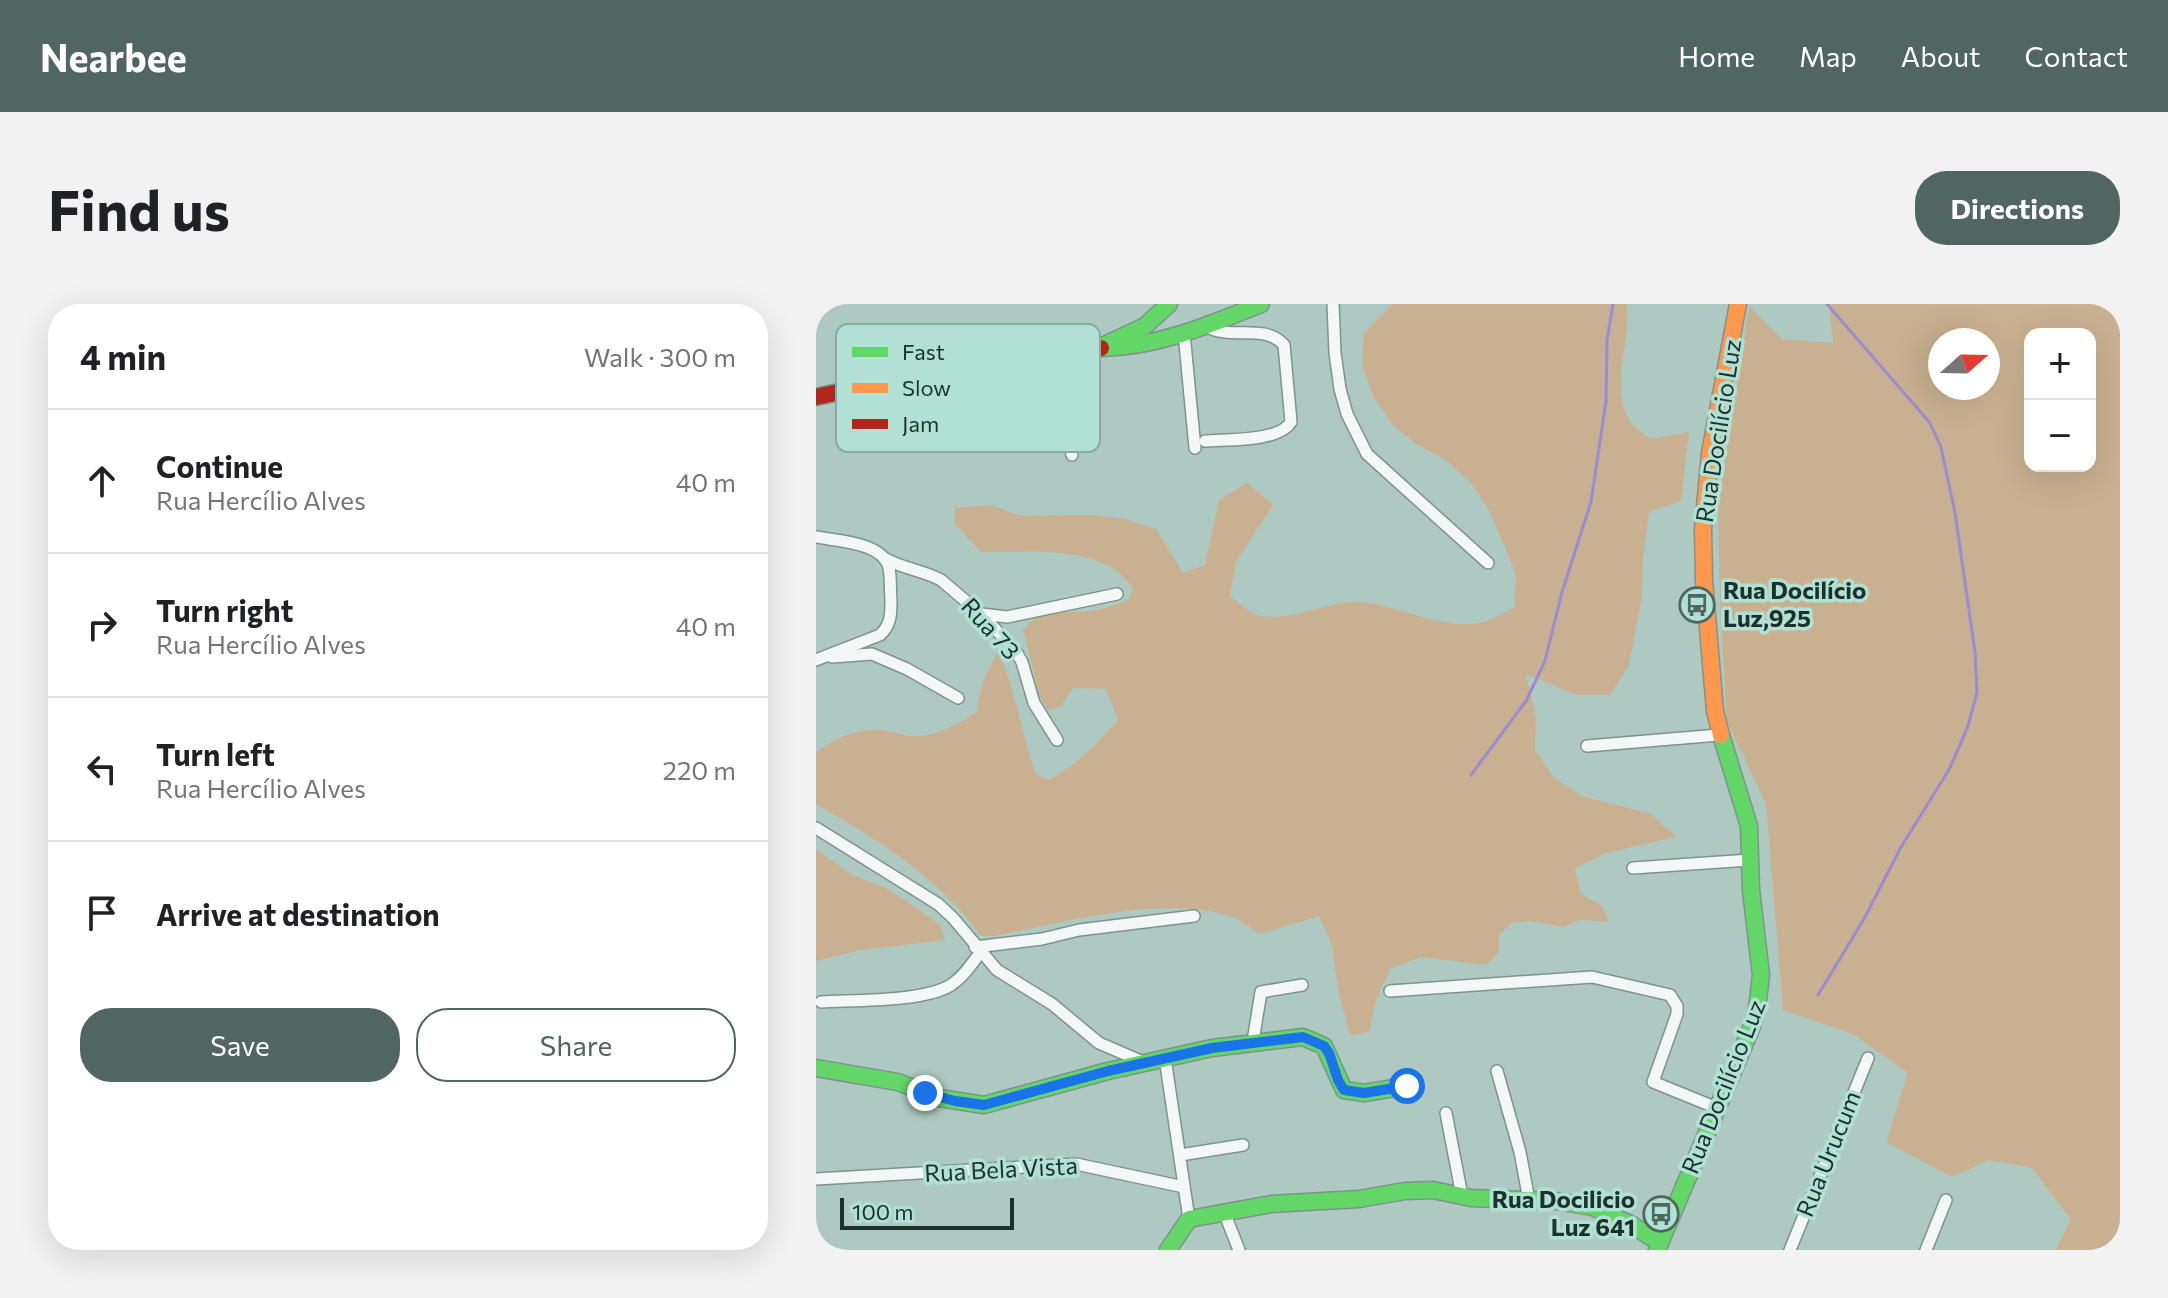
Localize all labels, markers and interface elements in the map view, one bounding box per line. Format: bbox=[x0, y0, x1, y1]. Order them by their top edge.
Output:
text: Nearbee bbox=[40, 33, 187, 80]
text: Home bbox=[1678, 39, 1755, 73]
text: Map bbox=[1799, 39, 1857, 73]
text: About bbox=[1901, 39, 1981, 73]
text: Contact bbox=[2025, 39, 2128, 73]
button: Directions bbox=[1915, 171, 2120, 245]
text: Find us bbox=[48, 174, 230, 243]
legend bbox=[836, 324, 1100, 452]
north arrow bbox=[1928, 328, 2000, 400]
map controls bbox=[2024, 328, 2096, 472]
button: + bbox=[2024, 328, 2096, 400]
text: 4 min bbox=[80, 335, 166, 377]
street label: Rua Docilício Luz bbox=[1689, 337, 1746, 524]
text: Fast bbox=[902, 338, 945, 365]
text: Walk · 300 m bbox=[584, 341, 736, 372]
text: Slow bbox=[902, 374, 951, 401]
button: − bbox=[2024, 400, 2096, 472]
text: Jam bbox=[902, 410, 939, 437]
text: Continue bbox=[156, 447, 283, 484]
icon: ahead bbox=[80, 459, 124, 503]
text: 40 m bbox=[676, 466, 736, 497]
text: Rua Hercílio Alves bbox=[156, 484, 366, 515]
place label: Rua Docilício Luz,925 bbox=[1723, 575, 1866, 632]
bus stop icon: Rua Docilício Luz,925 bbox=[1678, 586, 1716, 624]
text: Turn right bbox=[156, 591, 293, 628]
street label: Rua 73 bbox=[956, 591, 1026, 665]
icon: right bbox=[80, 603, 124, 647]
text: 40 m bbox=[676, 610, 736, 641]
text: Rua Hercílio Alves bbox=[156, 628, 366, 659]
text: Turn left bbox=[156, 735, 275, 772]
icon: left bbox=[80, 747, 124, 791]
text: 220 m bbox=[663, 754, 736, 785]
text: Rua Hercílio Alves bbox=[156, 772, 366, 803]
icon: arrive bbox=[80, 891, 124, 935]
text: Arrive at destination bbox=[156, 895, 440, 932]
street label: Rua Docilício Luz bbox=[1675, 995, 1771, 1178]
button: Save bbox=[80, 1008, 400, 1082]
button: Share bbox=[416, 1008, 736, 1082]
route start bbox=[1389, 1068, 1425, 1104]
route end bbox=[907, 1075, 943, 1111]
street label: Rua Urucum bbox=[1789, 1086, 1866, 1221]
street label: Rua Bela Vista bbox=[923, 1150, 1078, 1187]
place label: Rua Docilicio Luz 641 bbox=[1492, 1184, 1635, 1241]
scale bar bbox=[840, 1194, 1014, 1230]
bus stop icon: Rua Docilicio Luz 641 bbox=[1642, 1195, 1680, 1233]
text: 100 m bbox=[852, 1198, 914, 1225]

